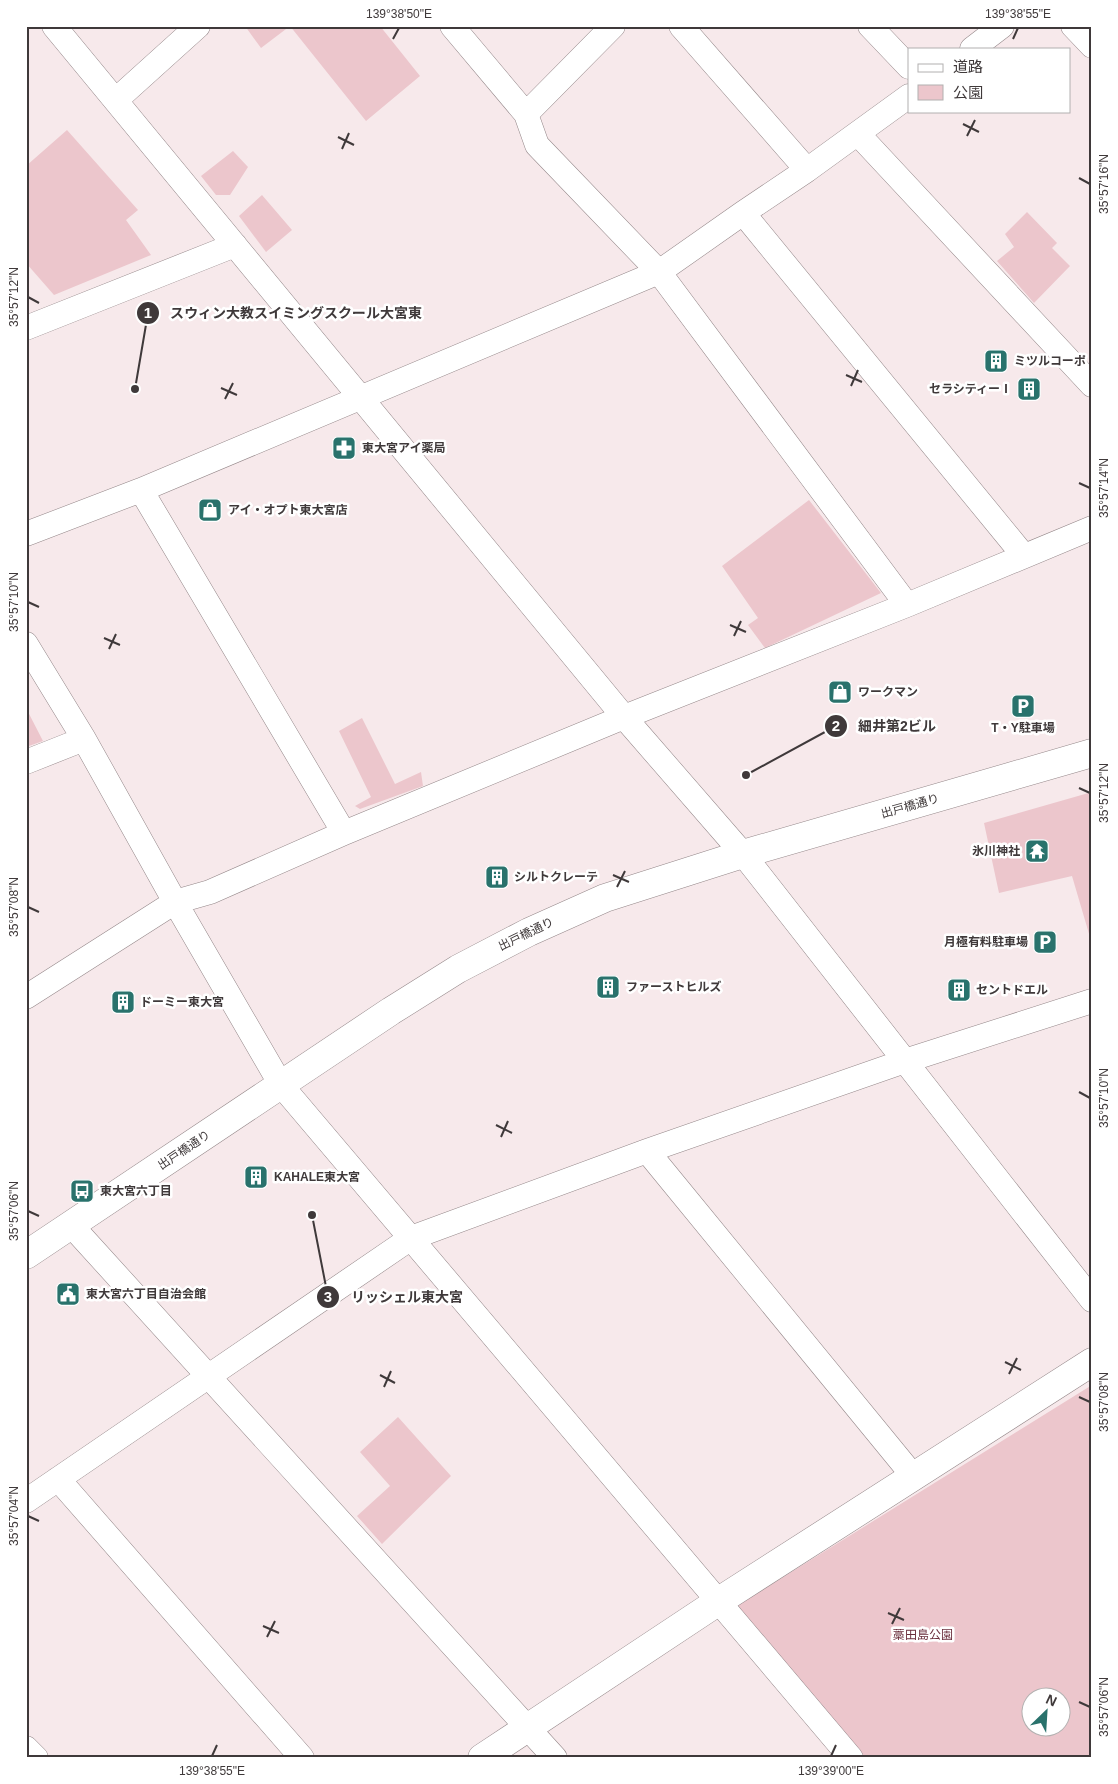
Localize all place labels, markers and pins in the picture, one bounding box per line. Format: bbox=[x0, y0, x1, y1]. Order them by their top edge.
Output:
callout: スウィン大教スイミングスクール大宮東 bbox=[135, 299, 432, 328]
building icon: ミツルコーポ bbox=[983, 348, 1009, 374]
place label: ミツルコーポ bbox=[1014, 354, 1086, 368]
building icon: セラシティーⅠ bbox=[1016, 376, 1042, 402]
place label: セラシティーⅠ bbox=[929, 382, 1012, 396]
pharmacy icon: 東大宮アイ薬局 bbox=[331, 435, 357, 461]
place label: 東大宮アイ薬局 bbox=[362, 441, 445, 455]
shop icon: アイ・オプト東大宮店 bbox=[197, 497, 223, 523]
place label: アイ・オプト東大宮店 bbox=[228, 503, 347, 517]
shop icon: ワークマン bbox=[827, 679, 853, 705]
place label: ワークマン bbox=[858, 685, 918, 699]
parking icon: T・Y駐車場 bbox=[1010, 693, 1036, 719]
callout: 細井第2ビル bbox=[823, 711, 946, 740]
place label: T・Y駐車場 bbox=[991, 721, 1055, 735]
temple icon: 氷川神社 bbox=[1024, 838, 1050, 864]
place label: 氷川神社 bbox=[972, 844, 1020, 858]
building icon: シルトクレーテ bbox=[484, 864, 510, 890]
place label: シルトクレーテ bbox=[514, 870, 598, 884]
parking icon: 月極有料駐車場 bbox=[1032, 929, 1058, 955]
place label: 月極有料駐車場 bbox=[944, 935, 1028, 949]
building icon: ファーストヒルズ bbox=[595, 974, 621, 1000]
building icon: セントドエル bbox=[946, 977, 972, 1003]
place label: ファーストヒルズ bbox=[626, 980, 721, 994]
place label: セントドエル bbox=[976, 983, 1048, 997]
building icon: ドーミー東大宮 bbox=[110, 989, 136, 1015]
place label: ドーミー東大宮 bbox=[140, 995, 224, 1009]
building icon: KAHALE東大宮 bbox=[243, 1164, 269, 1190]
place label: KAHALE東大宮 bbox=[274, 1170, 360, 1184]
bus stop icon: 東大宮六丁目 bbox=[69, 1178, 95, 1204]
place label: 東大宮六丁目 bbox=[100, 1184, 172, 1198]
public building icon: 東大宮六丁目自治会館 bbox=[55, 1281, 81, 1307]
callout: リッシェル東大宮 bbox=[316, 1282, 473, 1311]
place label: 東大宮六丁目自治会館 bbox=[86, 1287, 206, 1301]

